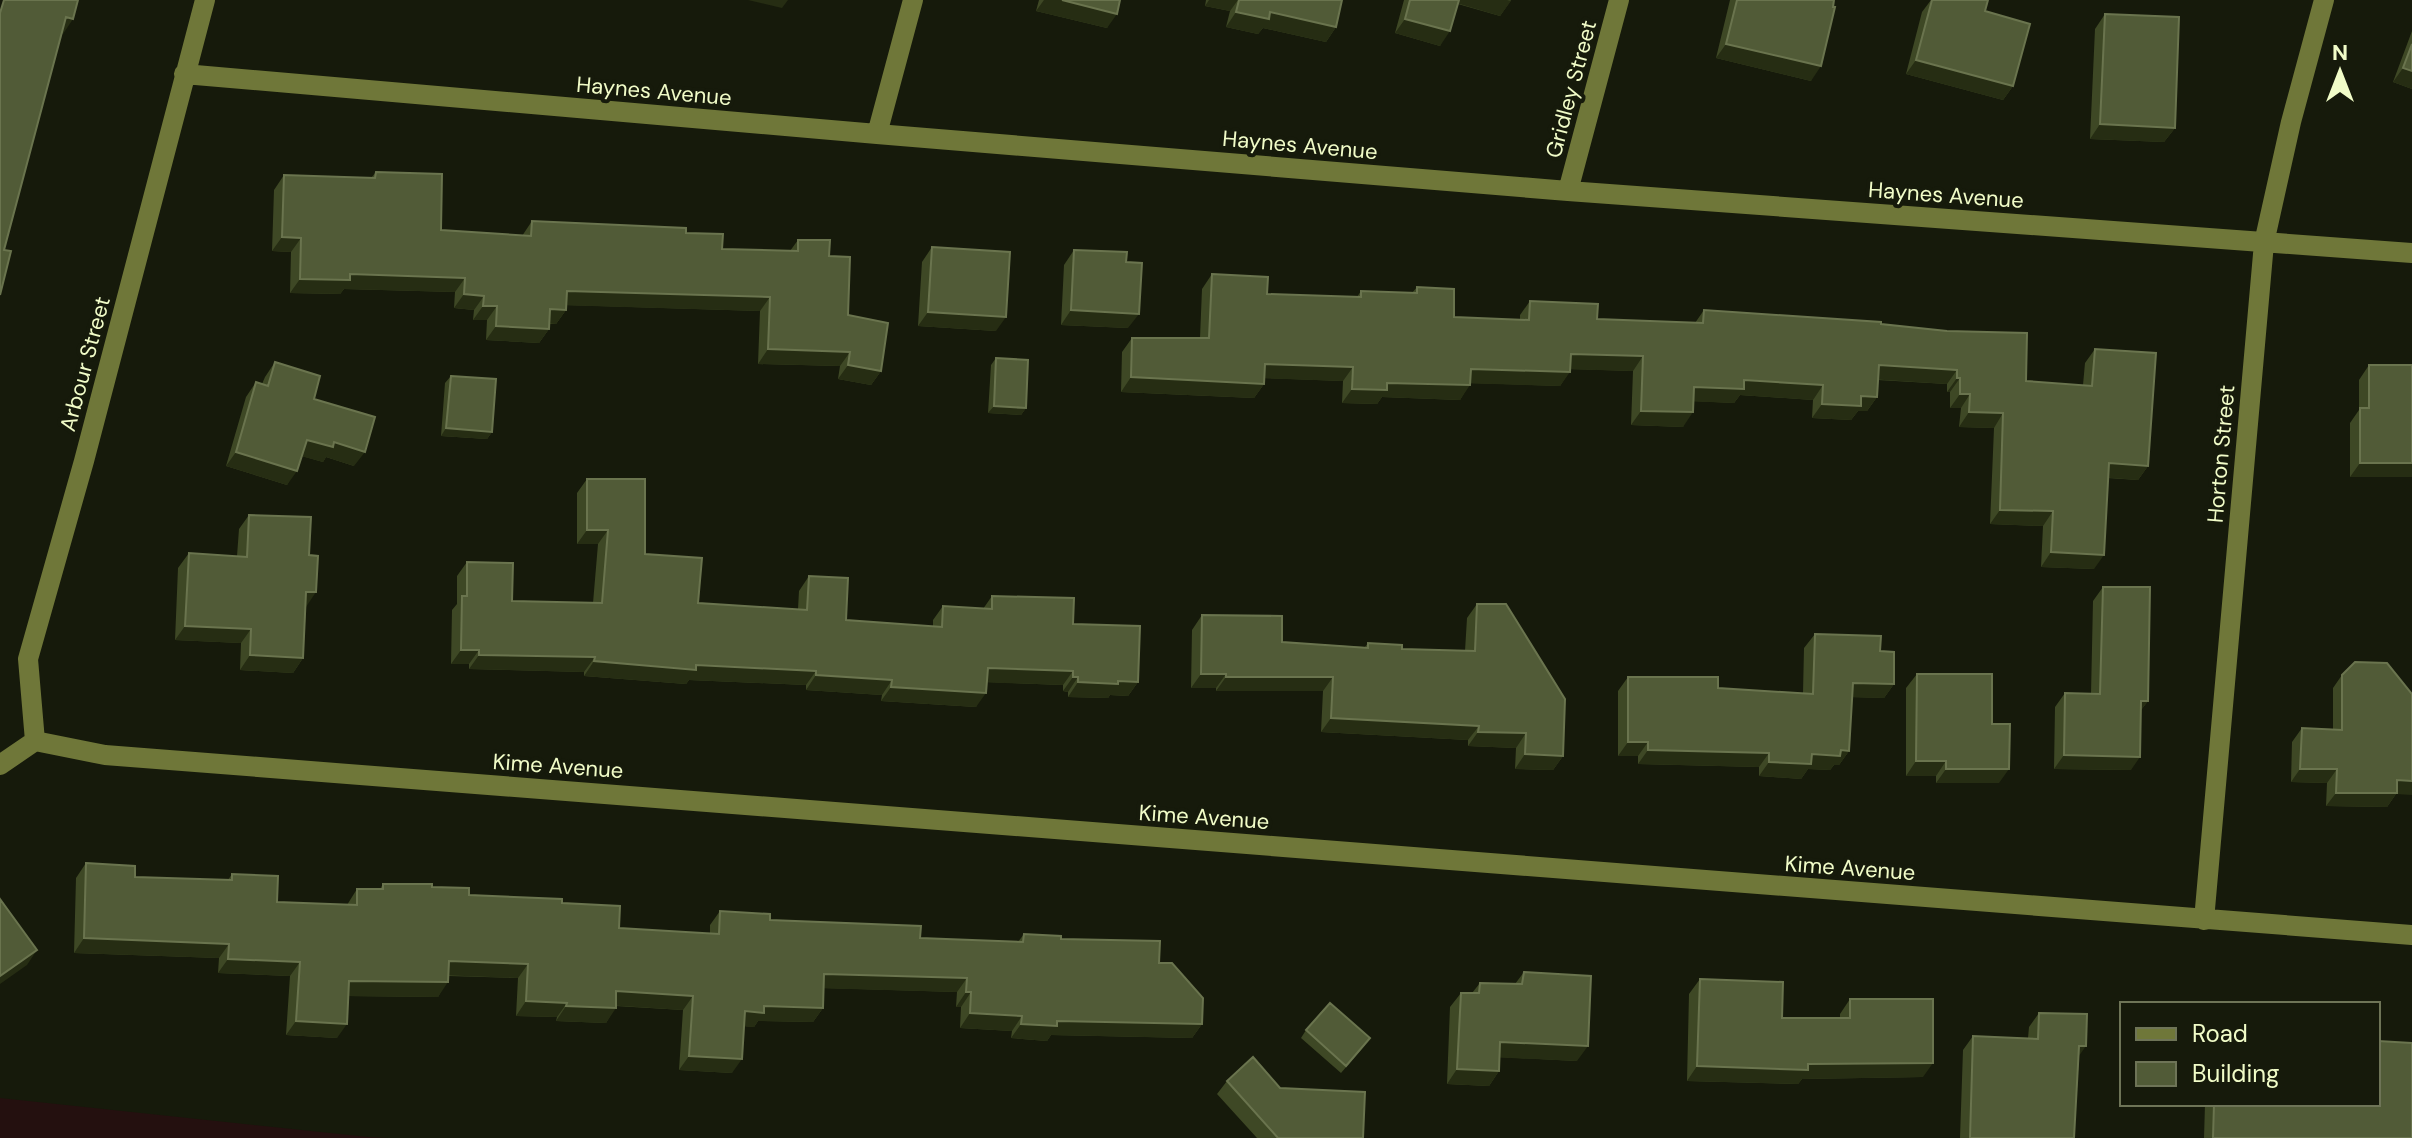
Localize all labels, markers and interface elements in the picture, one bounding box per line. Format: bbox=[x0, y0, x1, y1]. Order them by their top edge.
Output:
street label: Gridley Street bbox=[1539, 17, 1603, 161]
north arrow bbox=[2300, 32, 2380, 112]
text: N bbox=[2332, 38, 2348, 67]
street label: Haynes Avenue bbox=[575, 70, 733, 112]
street label: Haynes Avenue bbox=[1221, 124, 1379, 166]
street label: Haynes Avenue bbox=[1867, 175, 2025, 215]
street label: Arbour Street bbox=[53, 293, 117, 435]
street label: Horton Street bbox=[2201, 384, 2241, 524]
street label: Kime Avenue bbox=[492, 747, 624, 785]
street label: Kime Avenue bbox=[1138, 798, 1270, 836]
street label: Kime Avenue bbox=[1784, 849, 1916, 887]
legend bbox=[2120, 1002, 2380, 1106]
text: Road bbox=[2192, 1018, 2248, 1049]
text: Building bbox=[2192, 1058, 2279, 1089]

